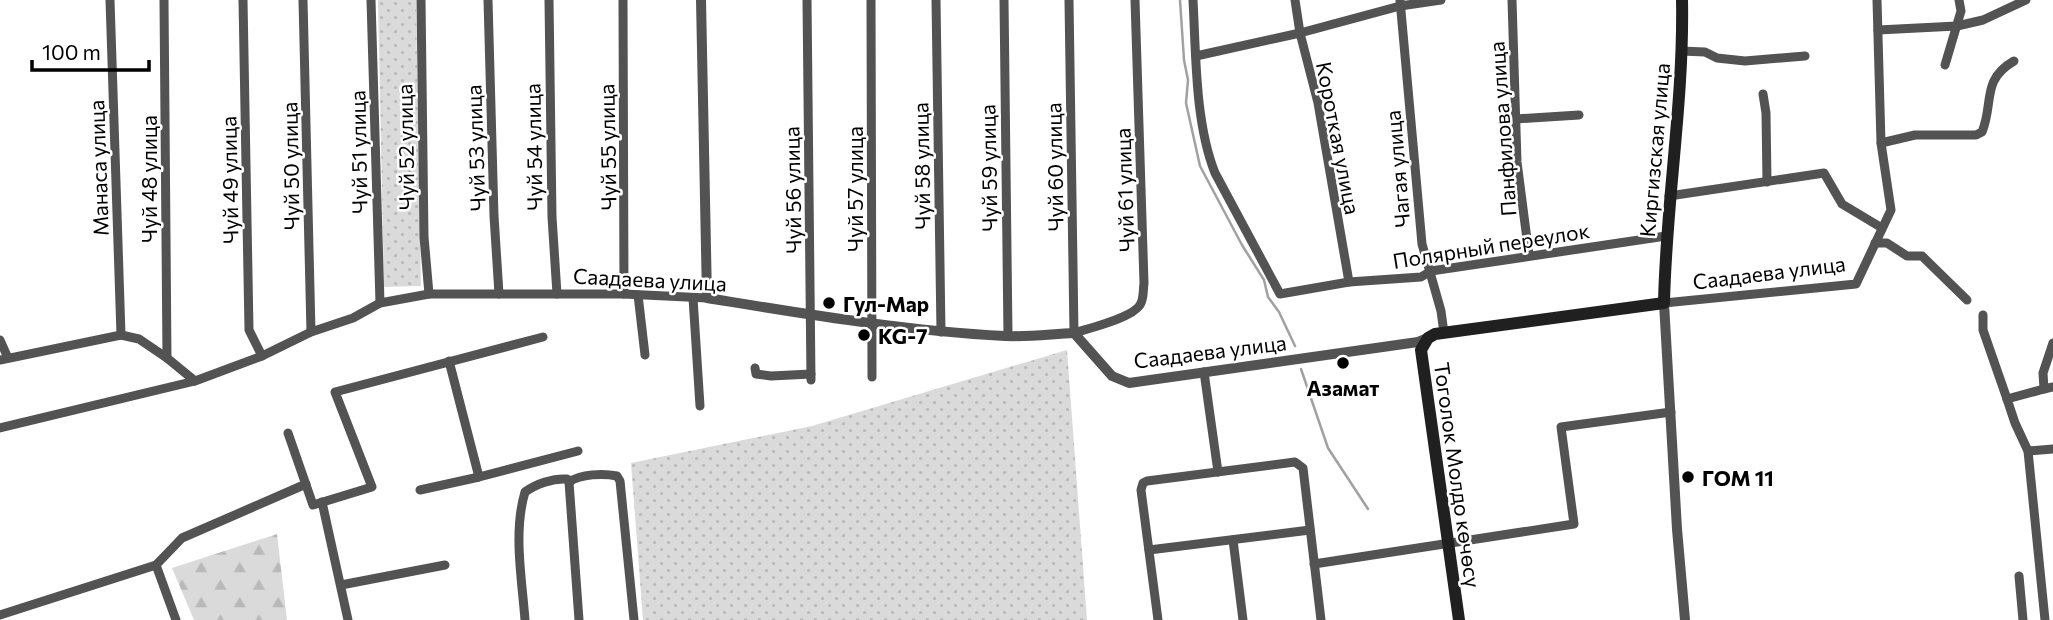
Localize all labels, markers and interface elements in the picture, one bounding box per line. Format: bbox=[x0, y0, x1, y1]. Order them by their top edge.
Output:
scale bar bbox=[32, 28, 149, 72]
text: 100 m bbox=[42, 39, 101, 64]
street label: Панфилова улица bbox=[1483, 41, 1521, 217]
street label: Короткая улица bbox=[1312, 60, 1366, 216]
street label: Киргизская улица bbox=[1634, 62, 1674, 238]
street label: Чуй 54 улица bbox=[519, 83, 547, 211]
street label: Чуй 55 улица bbox=[593, 83, 621, 211]
street label: Чуй 52 улица bbox=[391, 84, 419, 210]
street label: Чуй 53 улица bbox=[460, 84, 490, 212]
street label: Чуй 51 улица bbox=[344, 90, 372, 214]
street label: Манаса улица bbox=[83, 99, 113, 237]
street label: Чуй 50 улица bbox=[276, 102, 304, 230]
street label: Чуй 58 улица bbox=[907, 102, 935, 230]
street label: Чуй 60 улица bbox=[1040, 102, 1068, 232]
street label: Чуй 59 улица bbox=[974, 104, 1002, 232]
street label: Чагая улица bbox=[1379, 109, 1415, 229]
street label: Чуй 48 улица bbox=[136, 115, 161, 243]
street label: Чуй 49 улица bbox=[215, 116, 243, 244]
street label: Чуй 56 улица bbox=[778, 126, 806, 254]
street label: Чуй 57 улица bbox=[842, 126, 867, 252]
street label: Чуй 61 улица bbox=[1109, 127, 1139, 253]
street label: Полярный переулок bbox=[1391, 217, 1591, 273]
street label: Саадаева улица bbox=[1691, 250, 1847, 294]
street label: Саадаева улица bbox=[572, 262, 728, 296]
place label: Гул-Мар bbox=[843, 291, 929, 316]
marker: Гул-Мар bbox=[821, 295, 837, 311]
place label: KG-7 bbox=[878, 323, 928, 348]
marker: KG-7 bbox=[856, 327, 872, 343]
street label: Саадаева улица bbox=[1132, 329, 1288, 373]
marker: Азамат bbox=[1335, 355, 1351, 371]
street label: Тоголок Молдо көчөсү bbox=[1430, 361, 1486, 590]
place label: Азамат bbox=[1307, 375, 1379, 400]
place label: ГОМ 11 bbox=[1702, 465, 1774, 490]
marker: ГОМ 11 bbox=[1680, 469, 1696, 485]

